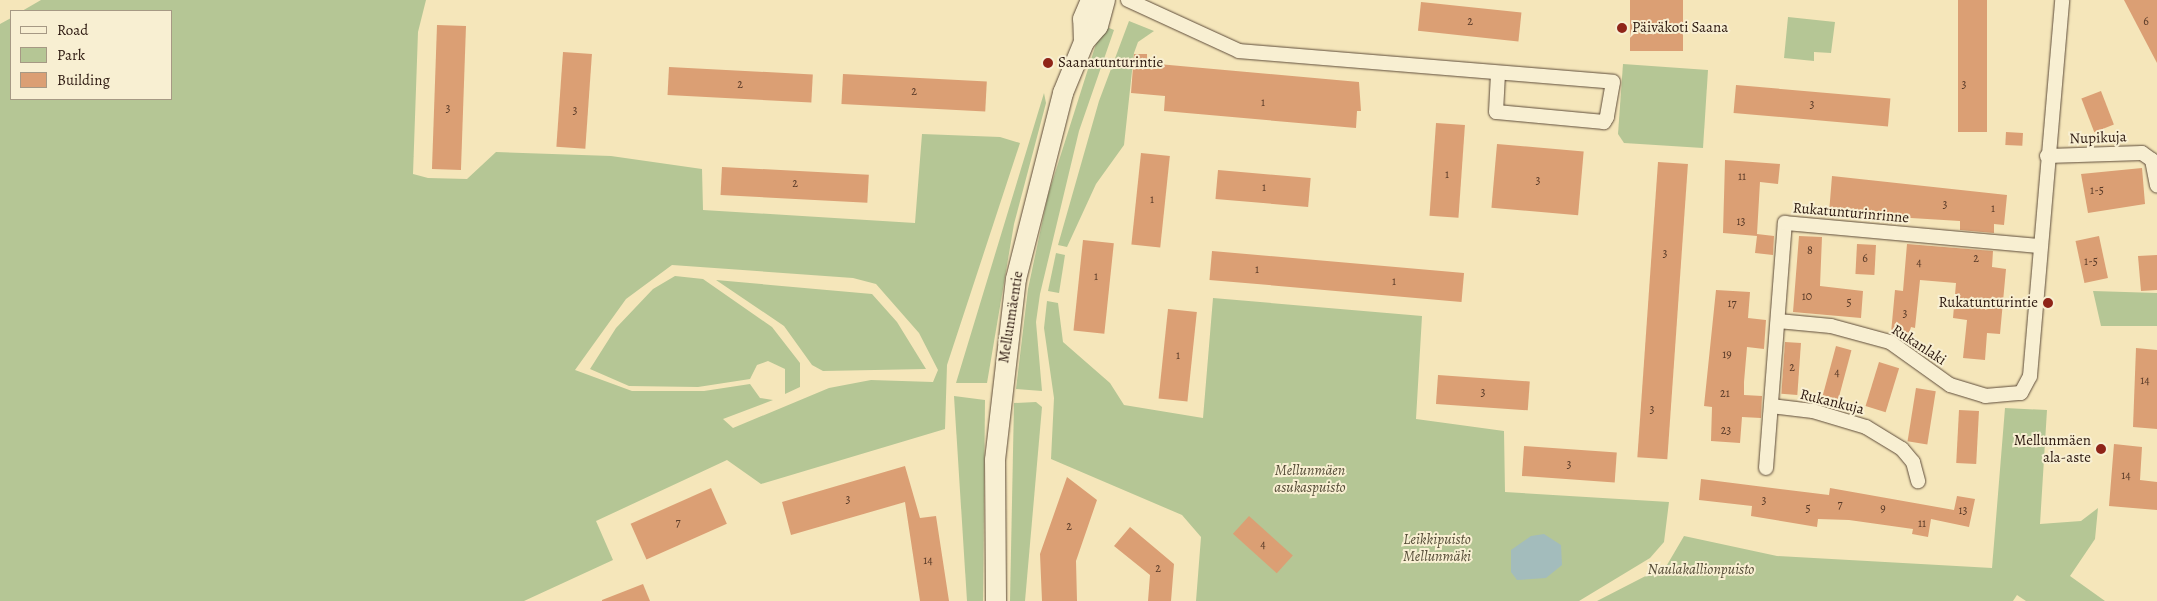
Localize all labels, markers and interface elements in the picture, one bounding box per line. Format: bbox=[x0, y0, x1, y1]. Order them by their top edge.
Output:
legend bbox=[10, 10, 172, 100]
house number: 2 bbox=[1467, 15, 1473, 29]
house number: 6 bbox=[2143, 15, 2149, 29]
place label: Päiväkoti Saana bbox=[1632, 19, 1728, 37]
text: Road bbox=[57, 20, 88, 40]
marker: Päiväkoti Saana bbox=[1616, 22, 1628, 34]
text: Park bbox=[57, 45, 85, 65]
place label: Saanatunturintie bbox=[1058, 54, 1163, 72]
marker: Saanatunturintie bbox=[1042, 57, 1054, 69]
text: Building bbox=[57, 70, 110, 90]
house number: 2 bbox=[737, 78, 743, 92]
house number: 3 bbox=[1962, 78, 1966, 92]
house number: 2 bbox=[911, 85, 917, 99]
house number: 1 bbox=[1261, 96, 1265, 110]
house number: 3 bbox=[1810, 98, 1814, 112]
house number: 3 bbox=[446, 102, 450, 116]
house number: 3 bbox=[573, 104, 577, 118]
street label: Nupikuja bbox=[2069, 128, 2127, 148]
house number: 1 bbox=[1445, 168, 1449, 182]
house number: 11 bbox=[1738, 170, 1746, 184]
house number: 3 bbox=[1536, 174, 1540, 188]
house number: 2 bbox=[792, 177, 798, 191]
house number: 1 bbox=[1262, 181, 1266, 195]
house number: 1-5 bbox=[2090, 184, 2104, 198]
house number: 1 bbox=[1150, 193, 1154, 207]
house number: 3 bbox=[1943, 198, 1947, 212]
street label: Rukatunturinrinne bbox=[1792, 199, 1910, 227]
house number: 1 bbox=[1991, 202, 1995, 216]
house number: 13 bbox=[1736, 215, 1746, 229]
house number: 8 bbox=[1807, 244, 1813, 258]
house number: 3 bbox=[1663, 247, 1667, 261]
house number: 6 bbox=[1862, 252, 1868, 266]
house number: 2 bbox=[1973, 252, 1979, 266]
house number: 1-5 bbox=[2084, 255, 2098, 269]
house number: 4 bbox=[1916, 256, 1922, 270]
house number: 1 bbox=[1255, 263, 1259, 277]
street label: Mellunmäentie bbox=[995, 270, 1027, 364]
house number: 1 bbox=[1094, 270, 1098, 284]
house number: 1 bbox=[1392, 275, 1396, 289]
house number: 10 bbox=[1802, 290, 1812, 304]
place label: Rukatunturintie bbox=[1939, 294, 2038, 312]
house number: 5 bbox=[1846, 296, 1852, 310]
house number: 17 bbox=[1727, 297, 1737, 311]
marker: Rukatunturintie bbox=[2042, 297, 2054, 309]
house number: 3 bbox=[1903, 307, 1907, 321]
street label: Rukanlaki bbox=[1888, 321, 1950, 369]
house number: 19 bbox=[1722, 348, 1732, 362]
house number: 1 bbox=[1176, 349, 1180, 363]
house number: 2 bbox=[1789, 361, 1795, 375]
house number: 4 bbox=[1834, 366, 1840, 380]
house number: 14 bbox=[2140, 374, 2150, 388]
street label: Rukankuja bbox=[1798, 385, 1866, 419]
house number: 3 bbox=[1481, 386, 1485, 400]
house number: 21 bbox=[1720, 387, 1730, 401]
house number: 3 bbox=[1650, 403, 1654, 417]
house number: 23 bbox=[1721, 424, 1731, 438]
place label: Mellunmäen ala-aste bbox=[2014, 431, 2091, 466]
marker: Mellunmäen ala-aste bbox=[2095, 443, 2107, 455]
house number: 3 bbox=[1567, 458, 1571, 472]
park label: Mellunmäen asukaspuisto bbox=[1274, 461, 1346, 496]
house number: 14 bbox=[2121, 469, 2131, 483]
house number: 3 bbox=[846, 493, 850, 507]
house number: 3 bbox=[1762, 494, 1766, 508]
house number: 7 bbox=[1837, 498, 1843, 512]
house number: 5 bbox=[1805, 502, 1811, 516]
house number: 9 bbox=[1880, 502, 1886, 516]
house number: 13 bbox=[1958, 504, 1968, 518]
house number: 7 bbox=[675, 516, 681, 530]
house number: 11 bbox=[1918, 517, 1926, 531]
house number: 2 bbox=[1066, 520, 1072, 534]
park label: Leikkipuisto Mellunmäki bbox=[1403, 530, 1471, 565]
house number: 4 bbox=[1260, 538, 1266, 552]
house number: 14 bbox=[923, 554, 933, 568]
park label: Naulakallionpuisto bbox=[1648, 561, 1754, 579]
house number: 2 bbox=[1155, 562, 1161, 576]

